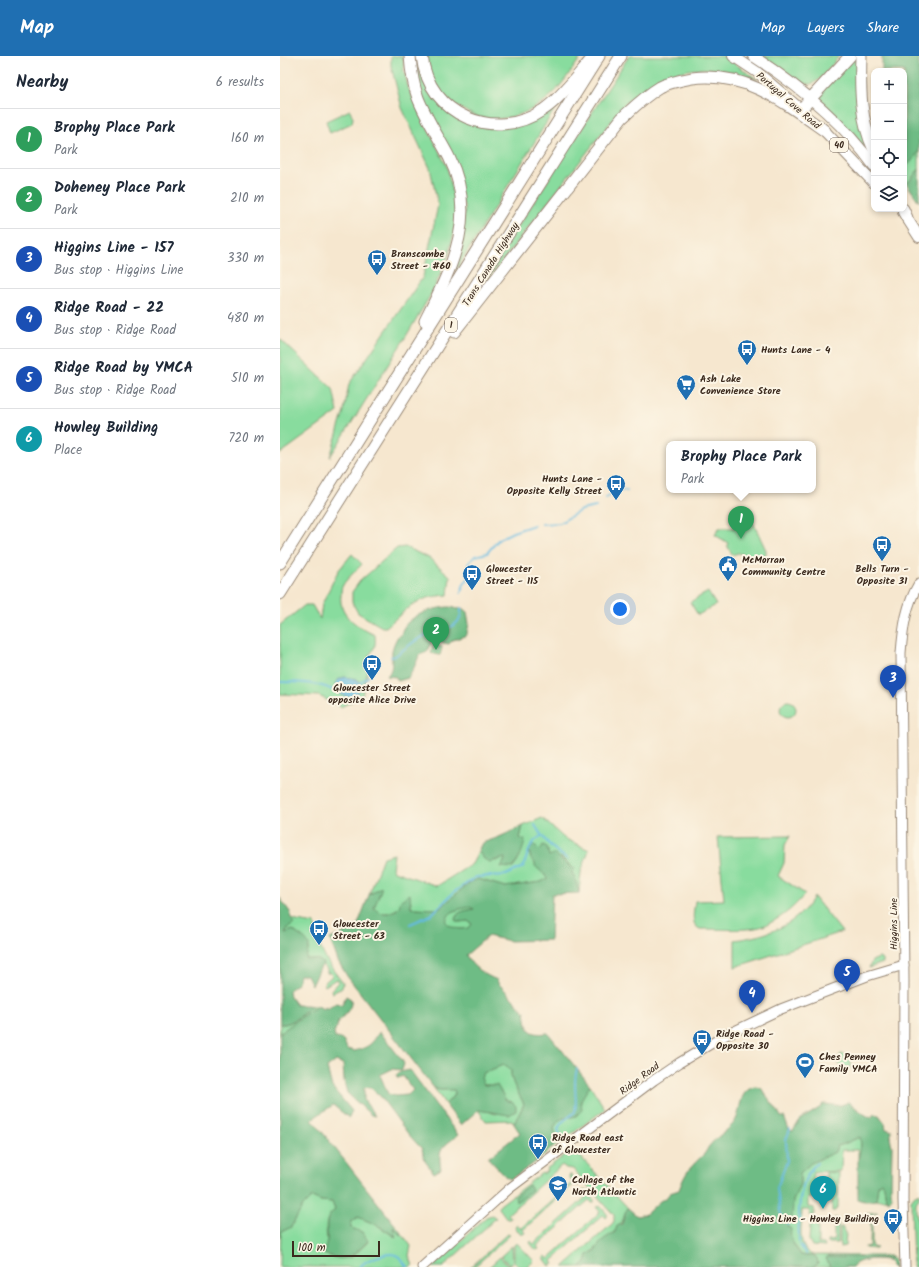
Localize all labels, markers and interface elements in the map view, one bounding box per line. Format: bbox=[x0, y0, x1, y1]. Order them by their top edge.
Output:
text: Map bbox=[20, 13, 54, 43]
text: Map bbox=[761, 17, 785, 39]
text: Layers bbox=[807, 17, 845, 39]
text: Share bbox=[867, 17, 899, 39]
street label: Portugal Cove Road bbox=[752, 68, 825, 134]
map controls bbox=[871, 68, 907, 212]
button: + bbox=[871, 68, 907, 104]
text: Nearby bbox=[16, 69, 68, 96]
text: 6 results bbox=[216, 72, 264, 93]
button: − bbox=[871, 104, 907, 140]
text: Brophy Place Park bbox=[54, 116, 175, 140]
text: 1 bbox=[27, 128, 31, 149]
text: 160 m bbox=[231, 128, 264, 149]
road number: 40 bbox=[830, 138, 848, 152]
text: Park bbox=[54, 140, 78, 161]
button: locate bbox=[871, 140, 907, 176]
text: Doheney Place Park bbox=[54, 176, 185, 200]
button: layers bbox=[871, 176, 907, 212]
text: 2 bbox=[25, 188, 33, 209]
text: 210 m bbox=[230, 188, 264, 209]
text: Park bbox=[54, 200, 78, 221]
street label: Trans Canada Highway bbox=[458, 219, 523, 310]
text: Higgins Line - 157 bbox=[54, 236, 174, 260]
place label: Branscombe Street - #60 bbox=[391, 246, 451, 274]
text: 3 bbox=[25, 248, 33, 269]
text: 330 m bbox=[227, 248, 264, 269]
bus stop icon: Branscombe Street - #60 bbox=[366, 248, 388, 276]
text: Bus stop · Higgins Line bbox=[54, 260, 183, 281]
text: Ridge Road - 22 bbox=[54, 296, 164, 320]
text: 4 bbox=[25, 308, 33, 329]
text: 480 m bbox=[227, 308, 264, 329]
road number: 1 bbox=[445, 318, 457, 332]
text: Bus stop · Ridge Road bbox=[54, 320, 176, 341]
bus stop icon: Hunts Lane - 4 bbox=[736, 338, 758, 366]
place label: Hunts Lane - 4 bbox=[761, 342, 831, 358]
text: Ridge Road by YMCA bbox=[54, 356, 193, 380]
text: 5 bbox=[26, 368, 32, 389]
text: 510 m bbox=[231, 368, 264, 389]
place label: Ash Lake Convenience Store bbox=[700, 371, 781, 399]
supermarket icon: Ash Lake Convenience Store bbox=[675, 373, 697, 401]
text: Bus stop · Ridge Road bbox=[54, 380, 176, 401]
text: Howley Building bbox=[54, 416, 158, 440]
text: 6 bbox=[25, 428, 33, 449]
text: 720 m bbox=[228, 428, 264, 449]
text: Place bbox=[54, 440, 82, 461]
popup bbox=[666, 441, 816, 493]
text: Brophy Place Park bbox=[681, 445, 801, 469]
text: Park bbox=[681, 469, 704, 490]
place label: Hunts Lane - Opposite Kelly Street bbox=[507, 471, 602, 499]
bus stop icon: Hunts Lane - Opposite Kelly Street bbox=[605, 473, 627, 501]
pin: 1 bbox=[728, 506, 754, 539]
bus stop icon: Bells Turn - Opposite 31 bbox=[871, 534, 893, 562]
place label: McMorran Community Centre bbox=[742, 552, 825, 580]
public building icon: McMorran Community Centre bbox=[717, 554, 739, 582]
place label: Gloucester Street - 115 bbox=[486, 561, 539, 589]
place label: Bells Turn - Opposite 31 bbox=[855, 561, 909, 589]
bus stop icon: Gloucester Street - 115 bbox=[461, 563, 483, 591]
your location bbox=[610, 599, 630, 619]
pin: 2 bbox=[423, 617, 449, 650]
bus stop icon: Gloucester Street opposite Alice Drive bbox=[361, 653, 383, 681]
pin: 3 bbox=[880, 665, 906, 698]
place label: Gloucester Street opposite Alice Drive bbox=[328, 680, 416, 708]
street label: Higgins Line bbox=[886, 897, 902, 950]
place label: Gloucester Street - 63 bbox=[333, 916, 385, 944]
bus stop icon: Gloucester Street - 63 bbox=[308, 918, 330, 946]
pin: 5 bbox=[834, 959, 860, 992]
pin: 4 bbox=[739, 980, 765, 1013]
place label: Ridge Road - Opposite 30 bbox=[716, 1026, 774, 1054]
bus stop icon: Ridge Road - Opposite 30 bbox=[691, 1028, 713, 1056]
place label: Ches Penney Family YMCA bbox=[819, 1049, 878, 1077]
sports icon: Ches Penney Family YMCA bbox=[794, 1051, 816, 1079]
street label: Ridge Road bbox=[616, 1058, 664, 1099]
place label: Ridge Road east of Gloucester bbox=[552, 1130, 624, 1158]
bus stop icon: Ridge Road east of Gloucester bbox=[527, 1132, 549, 1160]
place label: Collage of the North Atlantic bbox=[572, 1172, 637, 1200]
school or university icon: Collage of the North Atlantic bbox=[547, 1174, 569, 1202]
pin: 6 bbox=[810, 1176, 836, 1209]
bus stop icon: Higgins Line - Howley Building bbox=[882, 1207, 904, 1235]
place label: Higgins Line - Howley Building bbox=[743, 1211, 879, 1227]
scale bar bbox=[292, 1239, 380, 1258]
text: 100 m bbox=[298, 1239, 326, 1257]

